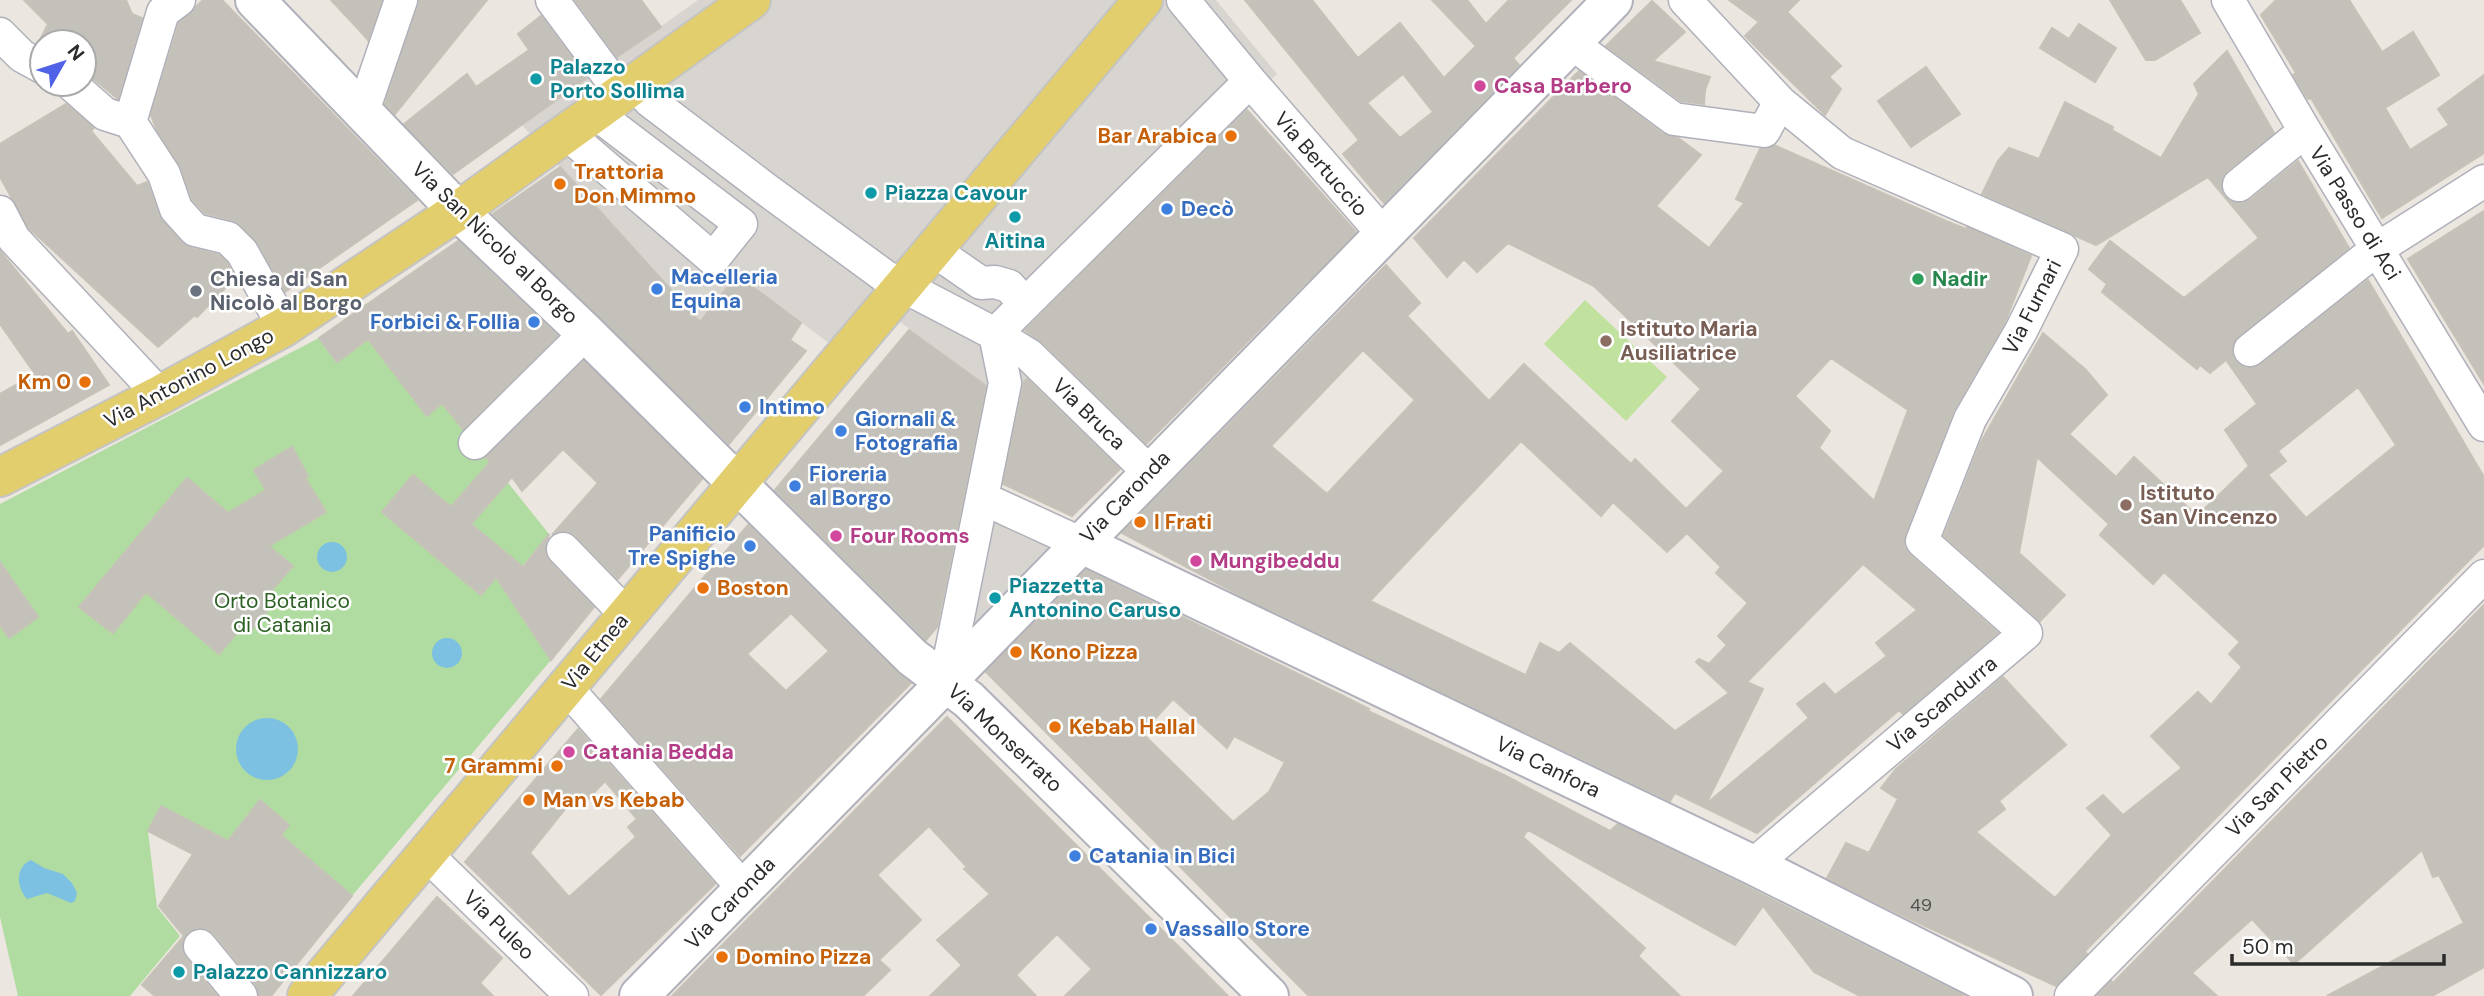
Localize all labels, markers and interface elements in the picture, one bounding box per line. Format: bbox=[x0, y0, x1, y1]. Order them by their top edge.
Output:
north arrow bbox=[28, 28, 98, 98]
text: N bbox=[62, 39, 90, 66]
place label: Palazzo Porto Sollima bbox=[550, 53, 685, 105]
marker: Palazzo Porto Sollima bbox=[528, 71, 544, 87]
place label: Casa Barbero bbox=[1494, 72, 1632, 100]
marker: Casa Barbero bbox=[1472, 78, 1488, 94]
street label: Via Bertuccio bbox=[1268, 106, 1374, 222]
place label: Bar Arabica bbox=[1097, 122, 1217, 150]
marker: Bar Arabica bbox=[1223, 128, 1239, 144]
street label: Via Passo di Aci bbox=[2303, 141, 2407, 285]
street label: Via San Nicolò al Borgo bbox=[405, 156, 585, 330]
place label: Trattoria Don Mimmo bbox=[574, 158, 696, 210]
marker: Trattoria Don Mimmo bbox=[552, 176, 568, 192]
place label: Piazza Cavour bbox=[885, 179, 1027, 207]
marker: Piazza Cavour bbox=[863, 185, 879, 201]
place label: Decò bbox=[1181, 195, 1234, 223]
marker: Decò bbox=[1159, 201, 1175, 217]
marker: Aitina bbox=[1007, 209, 1023, 225]
place label: Aitina bbox=[985, 227, 1045, 255]
street label: Via Furnari bbox=[1996, 255, 2068, 359]
place label: Macelleria Equina bbox=[671, 263, 778, 315]
place label: Chiesa di San Nicolò al Borgo bbox=[210, 265, 362, 317]
place label: Nadir bbox=[1932, 265, 1988, 293]
marker: Nadir bbox=[1910, 271, 1926, 287]
marker: Macelleria Equina bbox=[649, 281, 665, 297]
marker: Chiesa di San Nicolò al Borgo bbox=[188, 283, 204, 299]
place label: Forbici & Follia bbox=[370, 308, 520, 336]
marker: Forbici & Follia bbox=[526, 314, 542, 330]
place label: Istituto Maria Ausiliatrice bbox=[1620, 315, 1758, 367]
street label: Via Antonino Longo bbox=[99, 321, 279, 435]
marker: Istituto Maria Ausiliatrice bbox=[1598, 333, 1614, 349]
place label: Km 0 bbox=[18, 368, 71, 396]
street label: Via Bruca bbox=[1046, 372, 1132, 456]
marker: Km 0 bbox=[77, 374, 93, 390]
place label: Intimo bbox=[759, 393, 825, 421]
marker: Intimo bbox=[737, 399, 753, 415]
place label: Giornali & Fotografia bbox=[855, 405, 958, 457]
marker: Giornali & Fotografia bbox=[833, 423, 849, 439]
street label: Via Caronda bbox=[1074, 444, 1176, 550]
place label: Fioreria al Borgo bbox=[809, 460, 891, 512]
marker: Fioreria al Borgo bbox=[787, 478, 803, 494]
place label: Istituto San Vincenzo bbox=[2140, 479, 2278, 531]
marker: Istituto San Vincenzo bbox=[2118, 497, 2134, 513]
place label: I Frati bbox=[1154, 508, 1212, 536]
marker: I Frati bbox=[1132, 514, 1148, 530]
place label: Panificio Tre Spighe bbox=[628, 520, 736, 572]
place label: Four Rooms bbox=[850, 522, 970, 550]
marker: Four Rooms bbox=[828, 528, 844, 544]
marker: Panificio Tre Spighe bbox=[742, 538, 758, 554]
place label: Mungibeddu bbox=[1210, 547, 1340, 575]
marker: Mungibeddu bbox=[1188, 553, 1204, 569]
place label: Piazzetta Antonino Caruso bbox=[1009, 572, 1181, 624]
place label: Boston bbox=[717, 574, 789, 602]
marker: Boston bbox=[695, 580, 711, 596]
park label: Orto Botanico di Catania bbox=[214, 587, 350, 639]
marker: Piazzetta Antonino Caruso bbox=[987, 590, 1003, 606]
street label: Via Etnea bbox=[555, 608, 635, 696]
place label: Kono Pizza bbox=[1030, 638, 1138, 666]
marker: Kono Pizza bbox=[1008, 644, 1024, 660]
street label: Via Scandurra bbox=[1881, 650, 2003, 758]
street label: Via Monserrato bbox=[941, 677, 1069, 799]
place label: Kebab Hallal bbox=[1069, 713, 1196, 741]
marker: Kebab Hallal bbox=[1047, 719, 1063, 735]
street label: Via San Pietro bbox=[2220, 729, 2334, 843]
street label: Via Canfora bbox=[1491, 730, 1605, 804]
place label: Catania Bedda bbox=[583, 738, 734, 766]
marker: Catania Bedda bbox=[561, 744, 577, 760]
place label: 7 Grammi bbox=[444, 752, 543, 780]
marker: 7 Grammi bbox=[549, 758, 565, 774]
place label: Man vs Kebab bbox=[543, 786, 685, 814]
marker: Man vs Kebab bbox=[521, 792, 537, 808]
place label: Catania in Bici bbox=[1089, 842, 1235, 870]
marker: Catania in Bici bbox=[1067, 848, 1083, 864]
street label: Via Caronda bbox=[679, 850, 781, 956]
street label: Via Puleo bbox=[457, 884, 541, 966]
house number: 49 bbox=[1910, 893, 1932, 917]
place label: Vassallo Store bbox=[1165, 915, 1310, 943]
marker: Vassallo Store bbox=[1143, 921, 1159, 937]
scale bar bbox=[2232, 922, 2444, 966]
text: 50 m bbox=[2242, 933, 2293, 961]
place label: Domino Pizza bbox=[736, 943, 871, 971]
marker: Domino Pizza bbox=[714, 949, 730, 965]
place label: Palazzo Cannizzaro bbox=[193, 958, 387, 986]
marker: Palazzo Cannizzaro bbox=[171, 964, 187, 980]

